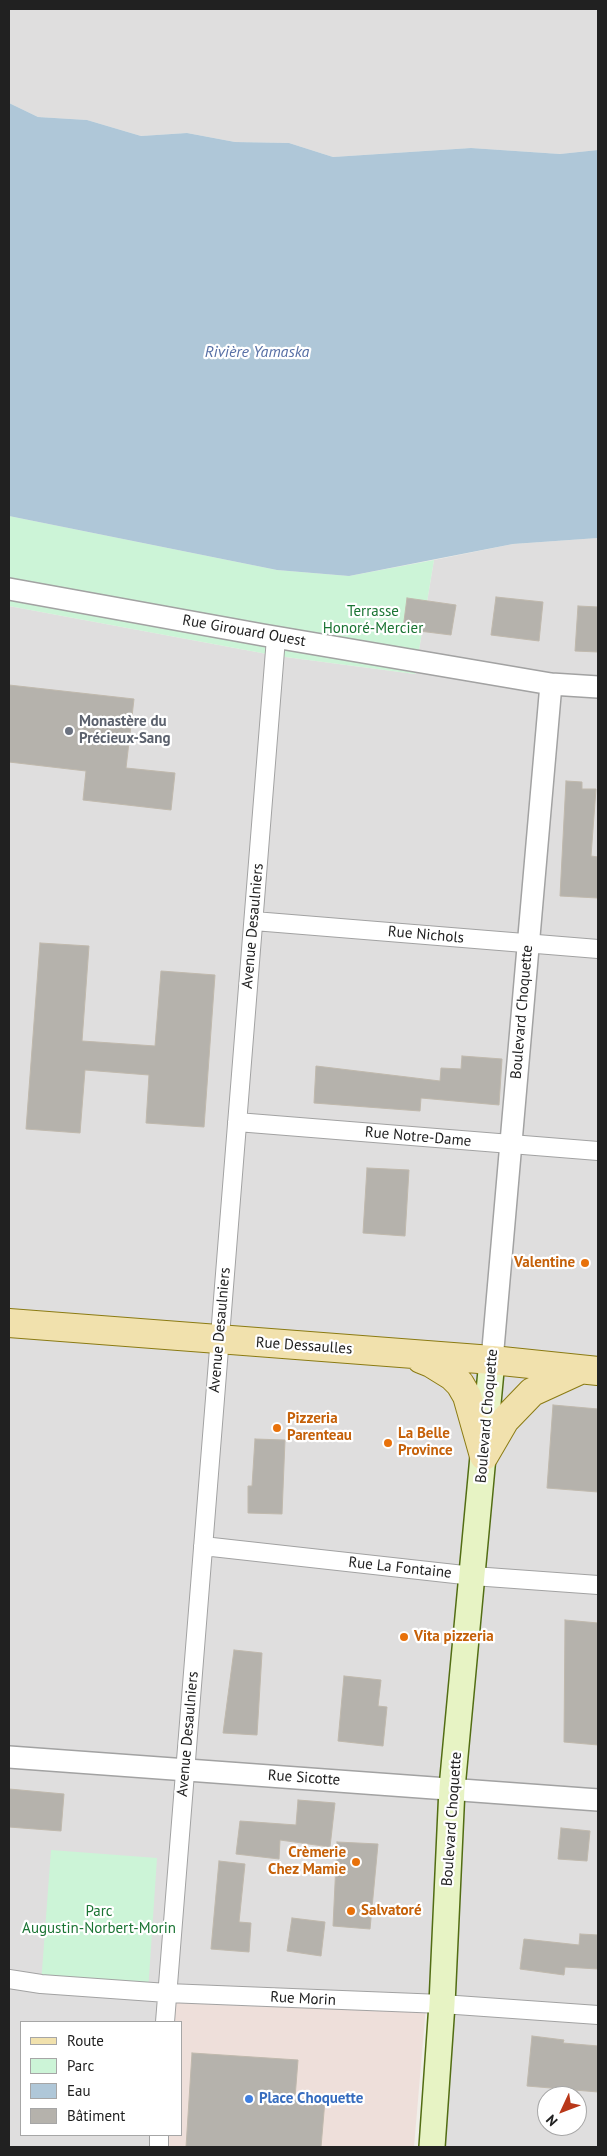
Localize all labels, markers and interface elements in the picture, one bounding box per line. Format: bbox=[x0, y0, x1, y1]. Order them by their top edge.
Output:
water label: Rivière Yamaska bbox=[205, 342, 309, 362]
park label: Terrasse Honoré-Mercier bbox=[323, 603, 423, 638]
street label: Rue Girouard Ouest bbox=[181, 611, 307, 651]
place label: Monastère du Précieux-Sang bbox=[79, 713, 170, 748]
marker: Monastère du Précieux-Sang bbox=[63, 725, 75, 737]
street label: Avenue Desaulniers bbox=[239, 863, 267, 989]
street label: Rue Nichols bbox=[387, 923, 465, 947]
street label: Boulevard Choquette bbox=[507, 944, 537, 1080]
street label: Rue Notre-Dame bbox=[364, 1123, 472, 1151]
place label: Valentine bbox=[514, 1254, 575, 1272]
marker: Valentine bbox=[579, 1257, 591, 1269]
street label: Avenue Desaulniers bbox=[206, 1267, 234, 1393]
street label: Rue Dessaulles bbox=[255, 1334, 353, 1358]
street label: Boulevard Choquette bbox=[472, 1348, 502, 1484]
place label: Pizzeria Parenteau bbox=[287, 1410, 352, 1445]
marker: Pizzeria Parenteau bbox=[271, 1422, 283, 1434]
place label: La Belle Province bbox=[398, 1425, 453, 1460]
marker: La Belle Province bbox=[382, 1437, 394, 1449]
street label: Rue La Fontaine bbox=[347, 1554, 453, 1582]
place label: Vita pizzeria bbox=[414, 1628, 494, 1646]
marker: Vita pizzeria bbox=[398, 1631, 410, 1643]
street label: Avenue Desaulniers bbox=[174, 1671, 202, 1797]
street label: Boulevard Choquette bbox=[438, 1751, 466, 1887]
street label: Rue Sicotte bbox=[267, 1766, 341, 1790]
place label: Crèmerie Chez Mamie bbox=[268, 1844, 346, 1879]
marker: Crèmerie Chez Mamie bbox=[350, 1856, 362, 1868]
place label: Salvatoré bbox=[361, 1902, 421, 1920]
park label: Parc Augustin-Norbert-Morin bbox=[22, 1903, 176, 1938]
marker: Salvatoré bbox=[345, 1905, 357, 1917]
street label: Rue Morin bbox=[270, 1988, 336, 2010]
legend bbox=[20, 2021, 182, 2136]
text: Route bbox=[67, 2031, 104, 2050]
text: Parc bbox=[67, 2056, 94, 2075]
text: Eau bbox=[67, 2081, 91, 2100]
north arrow bbox=[537, 2086, 587, 2136]
place label: Place Choquette bbox=[259, 2090, 363, 2108]
marker: Place Choquette bbox=[243, 2093, 255, 2105]
text: Bâtiment bbox=[67, 2106, 125, 2125]
text: N bbox=[542, 2111, 561, 2130]

